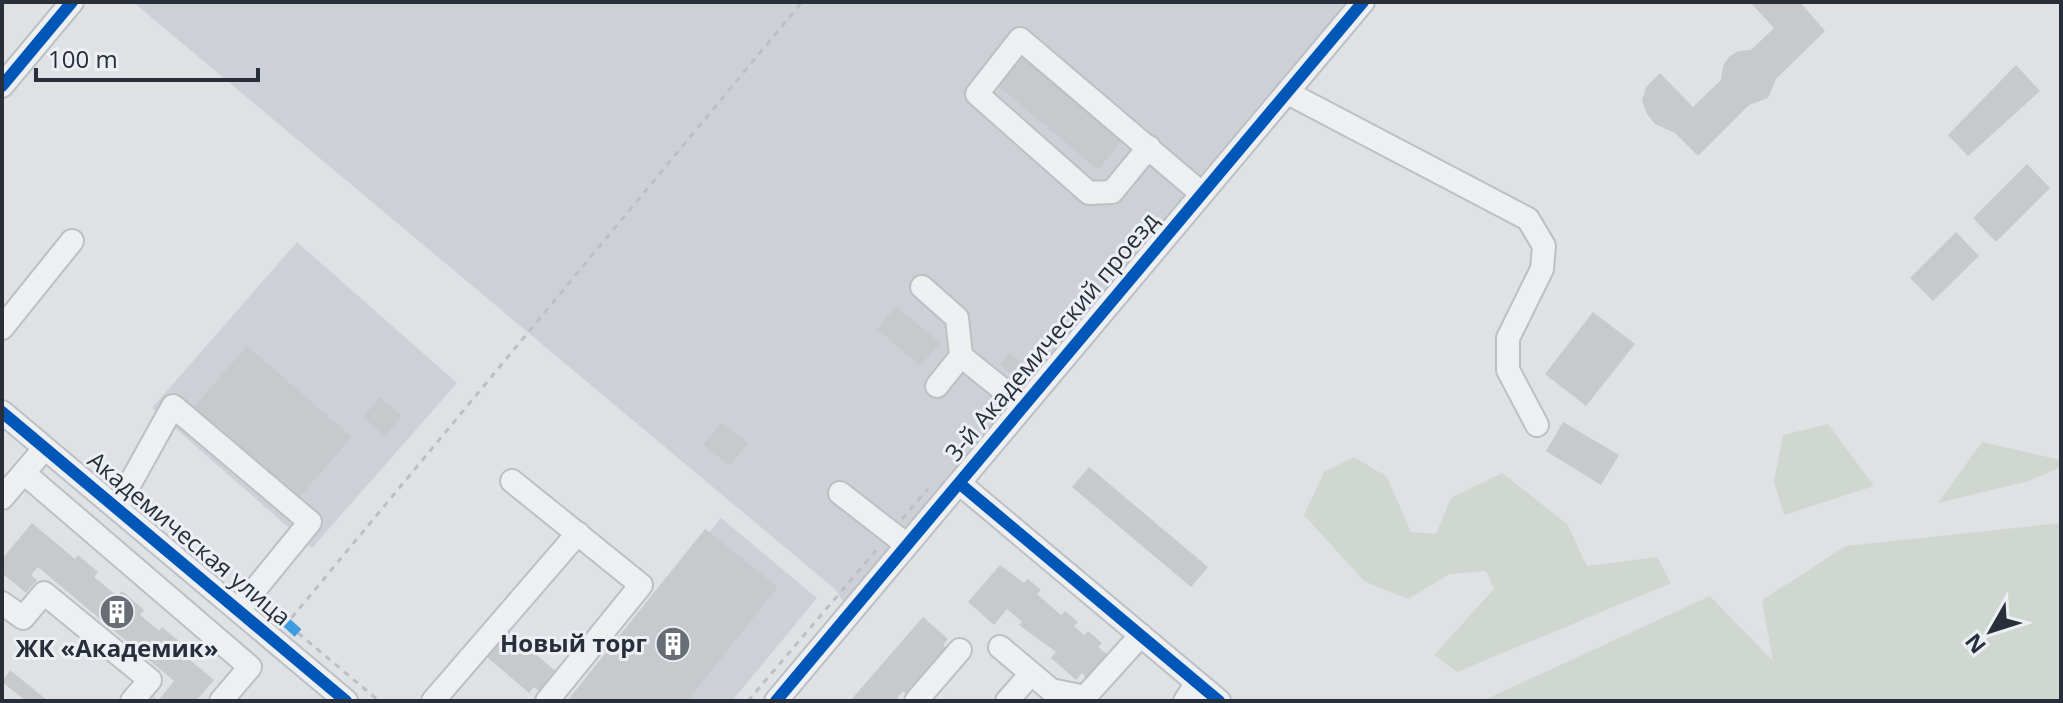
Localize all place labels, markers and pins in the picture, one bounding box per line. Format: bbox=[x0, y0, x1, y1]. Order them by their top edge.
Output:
building icon: ЖК «Академик» bbox=[98, 593, 136, 631]
building icon: Новый торг bbox=[654, 625, 692, 663]
place label: Новый торг bbox=[500, 626, 647, 659]
place label: ЖК «Академик» bbox=[16, 631, 218, 664]

